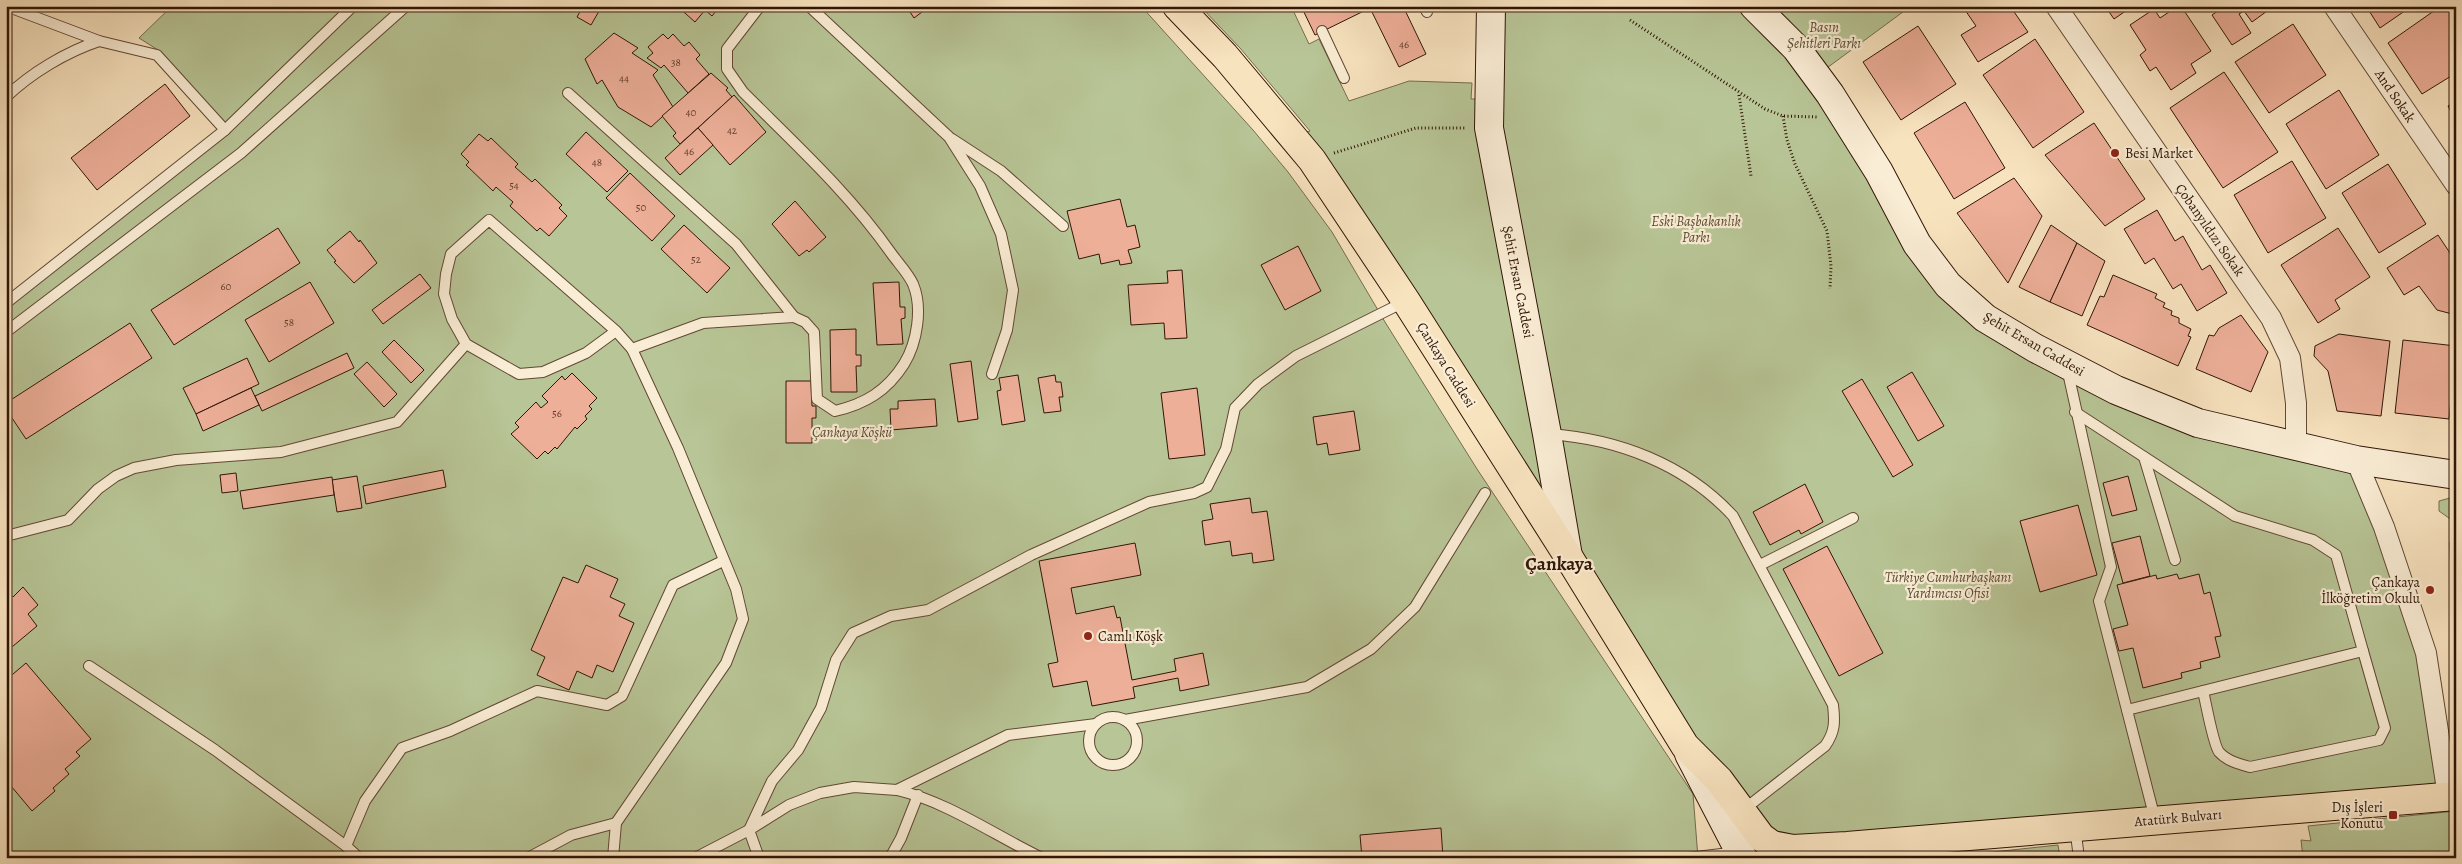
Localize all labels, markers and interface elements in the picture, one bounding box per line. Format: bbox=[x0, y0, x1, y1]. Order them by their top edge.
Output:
park label: Basın Şehitleri Parkı bbox=[1787, 18, 1861, 53]
house number: 46 bbox=[1399, 37, 1409, 52]
house number: 38 bbox=[671, 55, 681, 70]
street label: And Sokak bbox=[2370, 65, 2420, 126]
house number: 44 bbox=[619, 71, 629, 86]
house number: 40 bbox=[686, 105, 697, 120]
house number: 42 bbox=[727, 123, 737, 138]
house number: 46 bbox=[684, 144, 694, 159]
place label: Besi Market bbox=[2125, 144, 2193, 163]
marker: Besi Market bbox=[2109, 147, 2121, 159]
house number: 48 bbox=[592, 155, 602, 170]
house number: 54 bbox=[509, 178, 519, 193]
street label: Çobanyıldızı Sokak bbox=[2171, 180, 2249, 280]
house number: 50 bbox=[636, 200, 646, 215]
park label: Eski Başbakanlık Parkı bbox=[1651, 212, 1741, 247]
street label: Şehit Ersan Caddesi bbox=[1498, 224, 1538, 340]
house number: 52 bbox=[691, 252, 701, 267]
house number: 60 bbox=[221, 279, 232, 294]
street label: Şehit Ersan Caddesi bbox=[1980, 307, 2088, 381]
house number: 58 bbox=[284, 315, 294, 330]
street label: Çankaya Caddesi bbox=[1412, 319, 1480, 411]
house number: 56 bbox=[552, 406, 562, 421]
park label: Çankaya Köşkü bbox=[812, 423, 892, 442]
district label: Çankaya bbox=[1525, 551, 1594, 577]
park label: Türkiye Cumhurbaşkanı Yardımcısı Ofisi bbox=[1885, 568, 2012, 603]
place label: Çankaya İlköğretim Okulu bbox=[2321, 573, 2420, 608]
marker: Çankaya İlköğretim Okulu bbox=[2424, 584, 2436, 596]
place label: Camlı Köşk bbox=[1098, 627, 1163, 646]
marker: Camlı Köşk bbox=[1082, 630, 1094, 642]
place label: Dış İşleri Konutu bbox=[2331, 798, 2383, 833]
street label: Atatürk Bulvarı bbox=[2132, 805, 2223, 831]
marker: Dış İşleri Konutu bbox=[2387, 809, 2399, 821]

